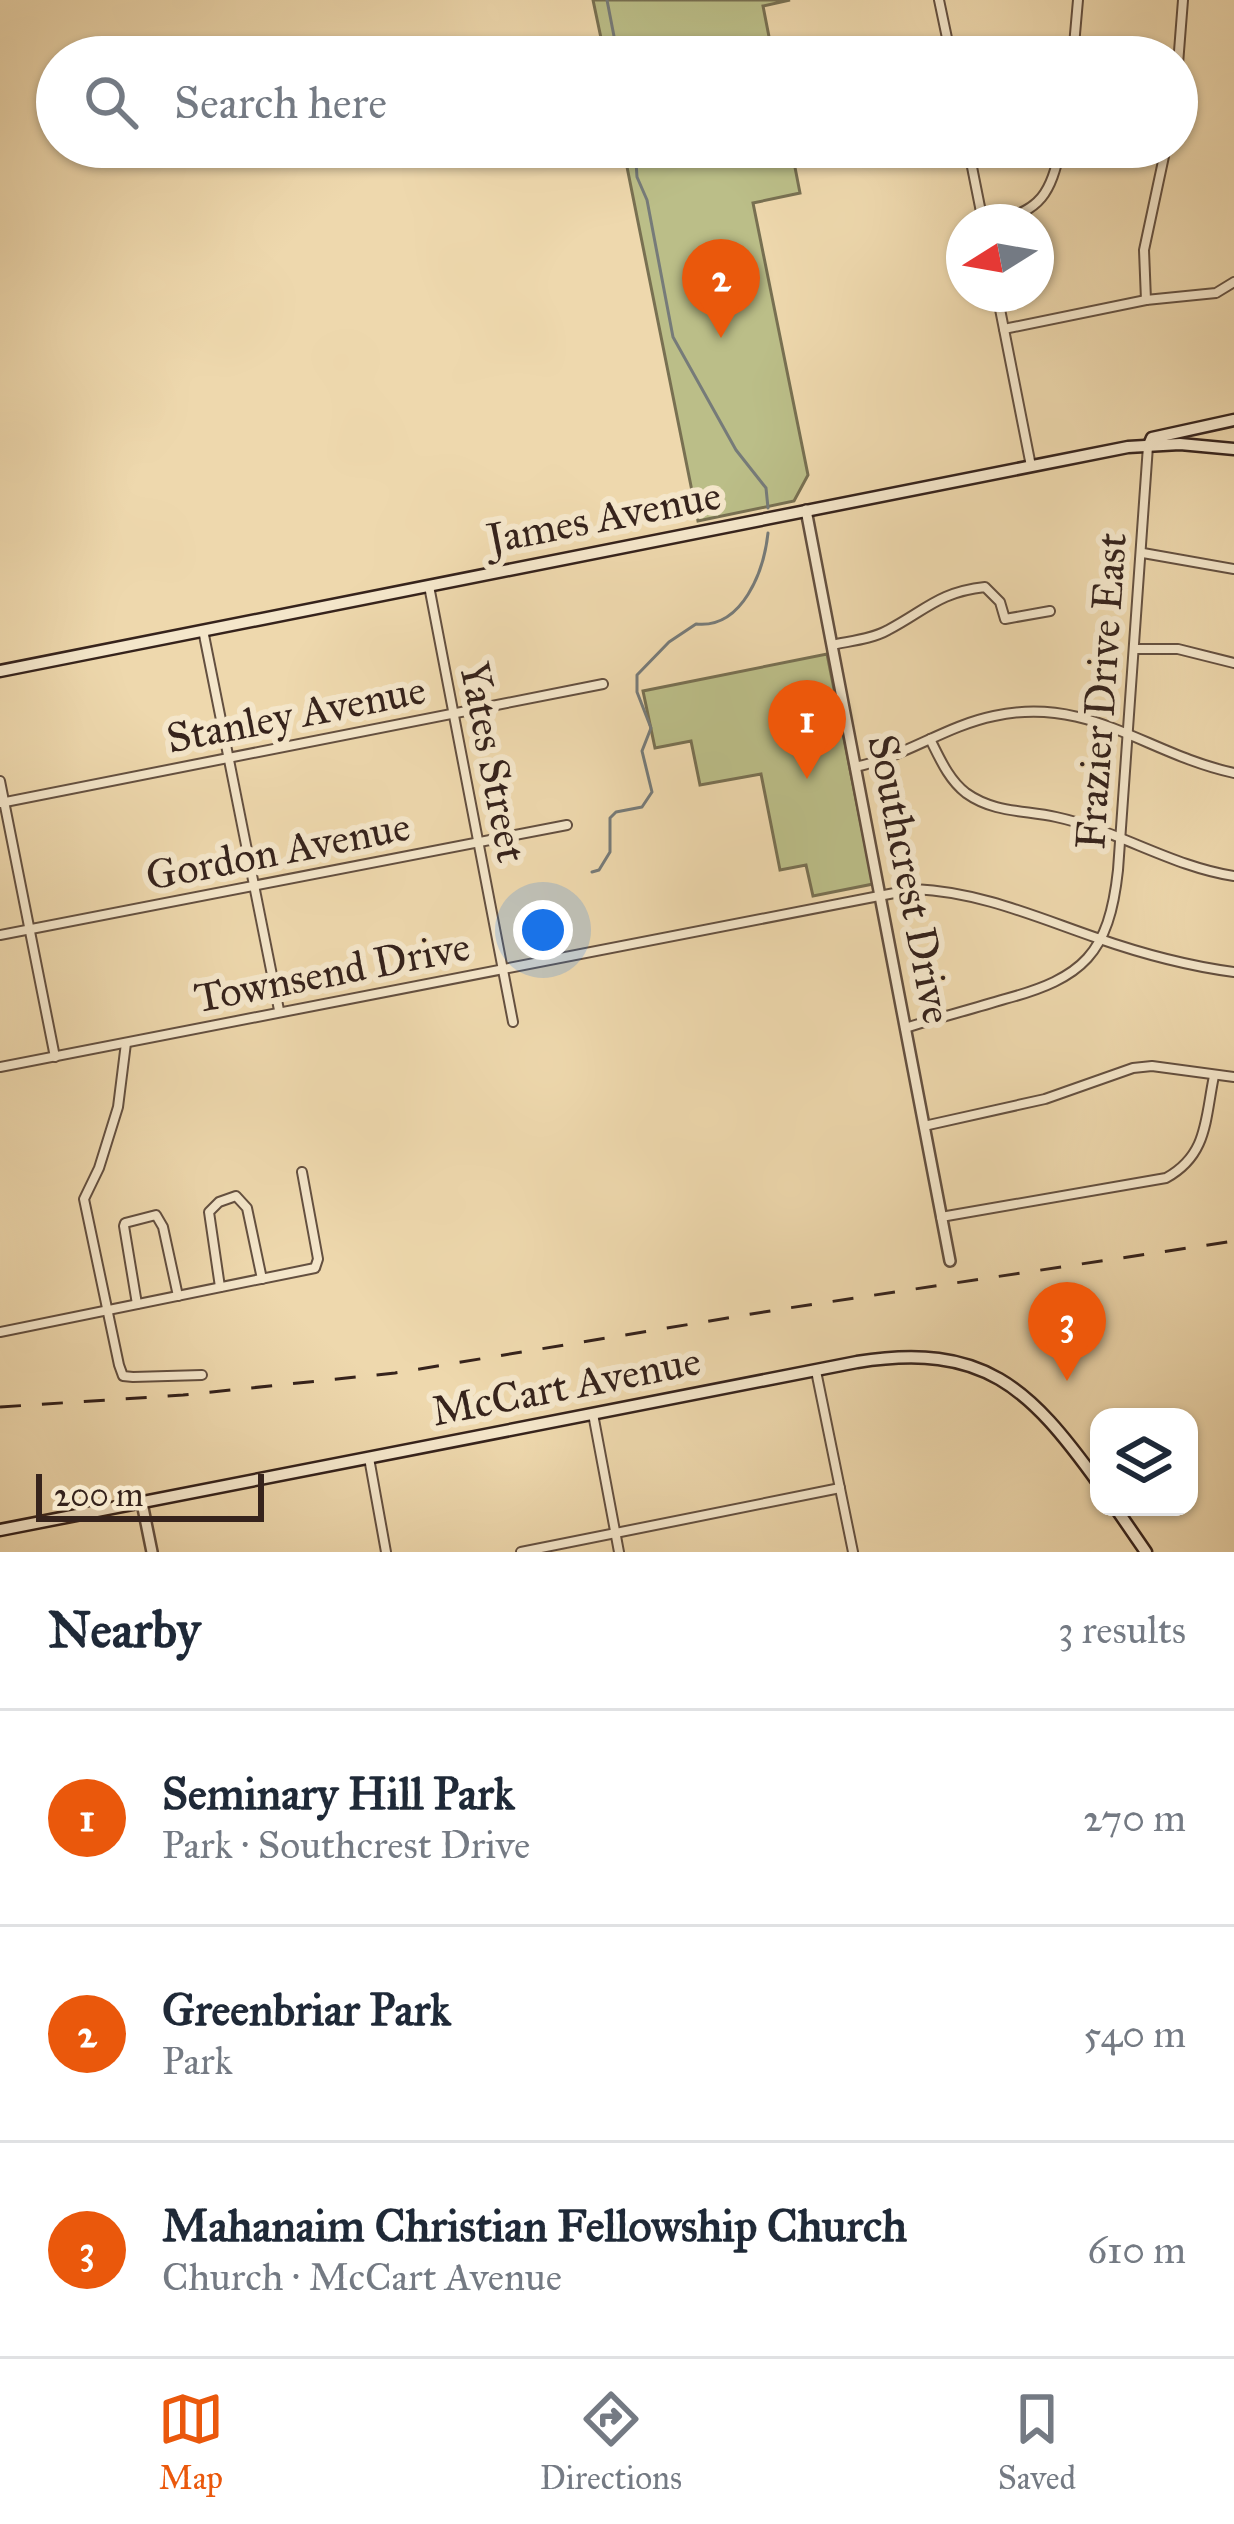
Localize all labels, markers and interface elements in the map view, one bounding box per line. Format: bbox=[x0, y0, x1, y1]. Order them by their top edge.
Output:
search box bbox=[36, 36, 1198, 168]
icon: search bbox=[78, 69, 144, 135]
text: Search here bbox=[174, 75, 387, 130]
north arrow bbox=[946, 204, 1054, 312]
pin: 2 bbox=[682, 239, 760, 338]
street label: James Avenue bbox=[479, 469, 725, 566]
street label: Frazier Drive East bbox=[1064, 531, 1138, 851]
street label: Yates Street bbox=[448, 657, 538, 867]
street label: Stanley Avenue bbox=[162, 663, 430, 765]
pin: 1 bbox=[768, 680, 846, 779]
street label: Southcrest Drive bbox=[857, 730, 963, 1028]
street label: Gordon Avenue bbox=[141, 800, 415, 902]
your location bbox=[513, 900, 573, 960]
street label: Townsend Drive bbox=[190, 920, 474, 1024]
pin: 3 bbox=[1028, 1282, 1106, 1381]
street label: McCart Avenue bbox=[427, 1334, 705, 1438]
map controls bbox=[1090, 1408, 1198, 1516]
button: layers bbox=[1090, 1408, 1198, 1516]
scale bar bbox=[36, 1468, 264, 1521]
text: 200 m bbox=[54, 1475, 144, 1515]
text: Nearby bbox=[48, 1599, 200, 1661]
text: 3 results bbox=[1058, 1606, 1186, 1654]
text: Seminary Hill Park bbox=[162, 1766, 515, 1821]
text: 1 bbox=[79, 1794, 95, 1842]
text: 270 m bbox=[1083, 1794, 1186, 1842]
text: Park · Southcrest Drive bbox=[162, 1821, 530, 1869]
text: Greenbriar Park bbox=[162, 1982, 451, 2037]
text: 2 bbox=[77, 2010, 97, 2058]
text: 540 m bbox=[1083, 2010, 1186, 2058]
text: Park bbox=[162, 2037, 233, 2085]
text: Mahanaim Christian Fellowship Church bbox=[162, 2198, 907, 2253]
text: 3 bbox=[79, 2226, 95, 2274]
text: 610 m bbox=[1087, 2226, 1186, 2274]
text: Church · McCart Avenue bbox=[162, 2253, 562, 2301]
tab: Map bbox=[158, 2386, 224, 2498]
tab: Directions bbox=[540, 2386, 682, 2498]
tab: Saved bbox=[998, 2386, 1076, 2498]

